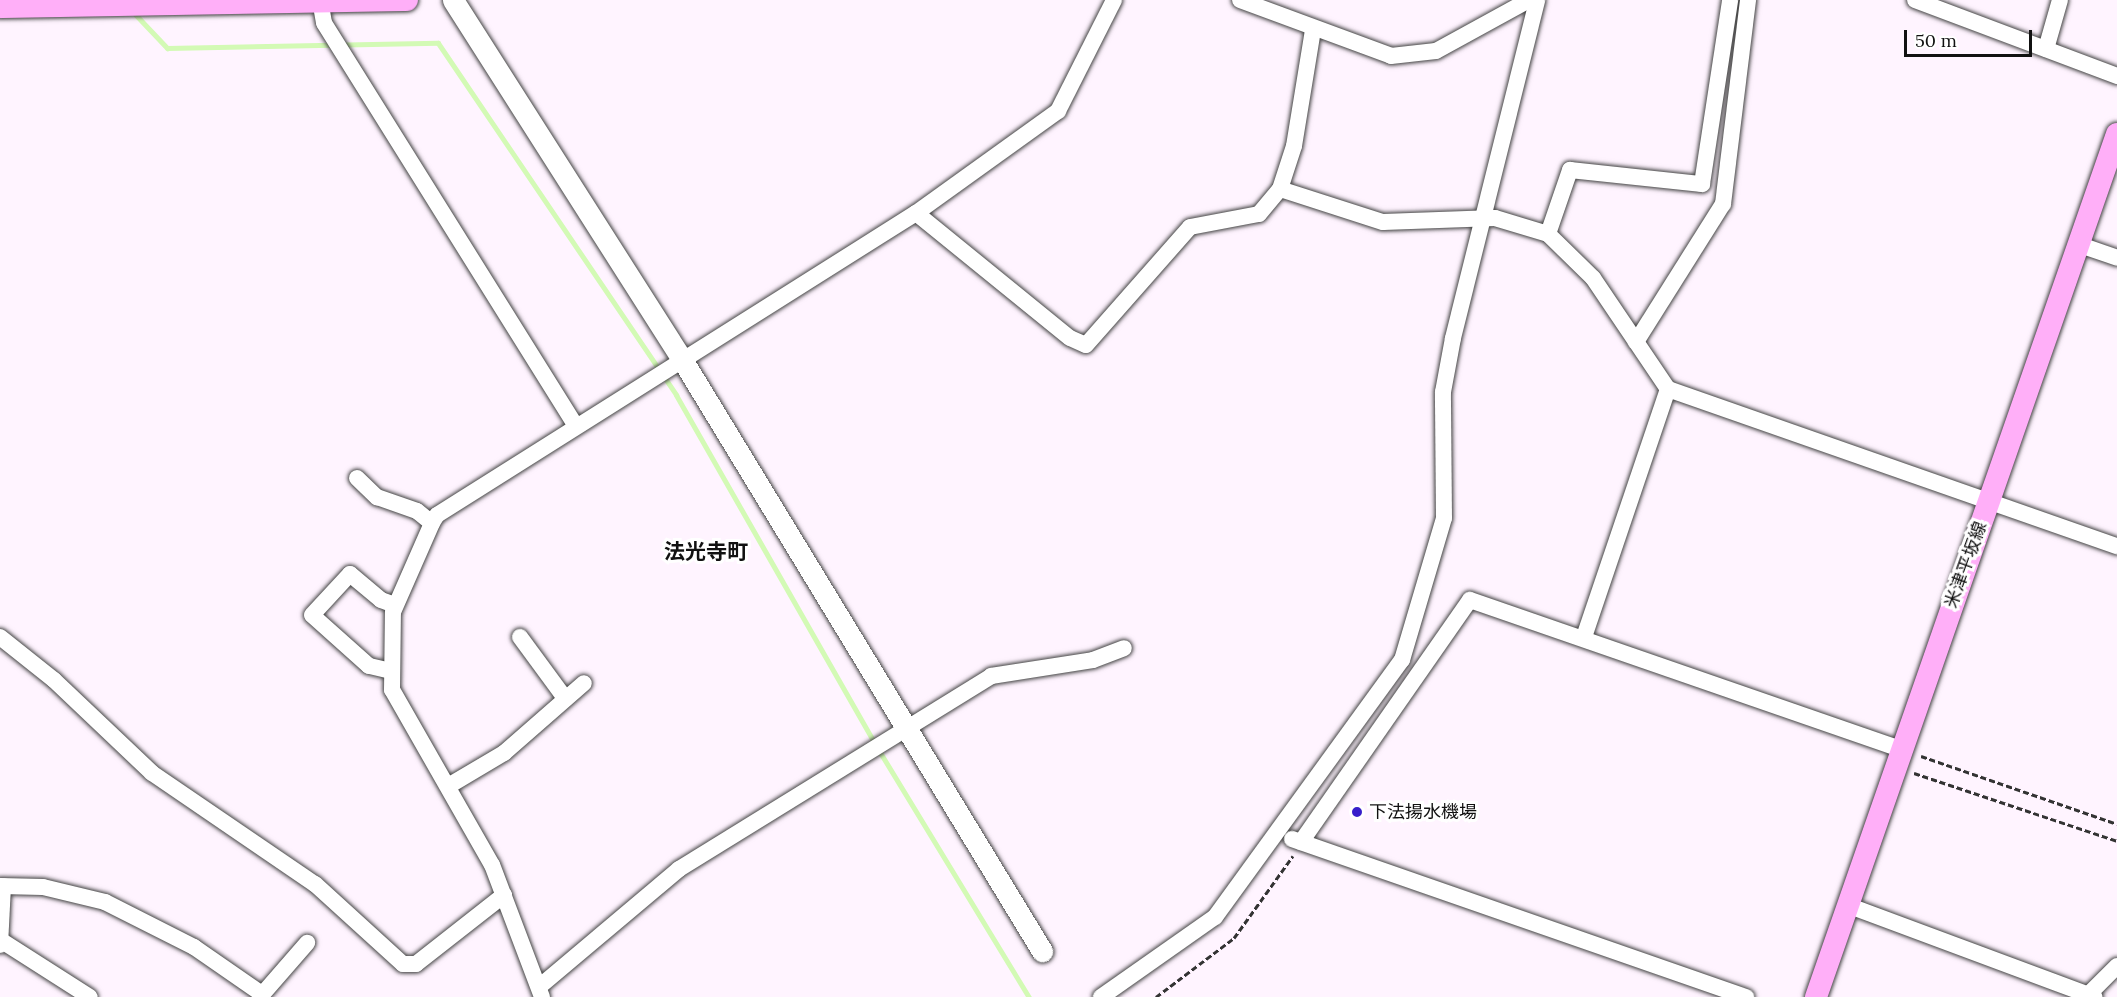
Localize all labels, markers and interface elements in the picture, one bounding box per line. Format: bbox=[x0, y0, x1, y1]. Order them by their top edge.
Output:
scale bar bbox=[1907, 18, 2034, 56]
text: 50 m bbox=[1915, 29, 1957, 52]
street label: 米津平坂線 bbox=[1940, 519, 1992, 611]
district label: 法光寺町 bbox=[664, 539, 748, 565]
place label: 下法揚水機場 bbox=[1369, 801, 1477, 823]
marker: 下法揚水機場 bbox=[1350, 805, 1364, 819]

